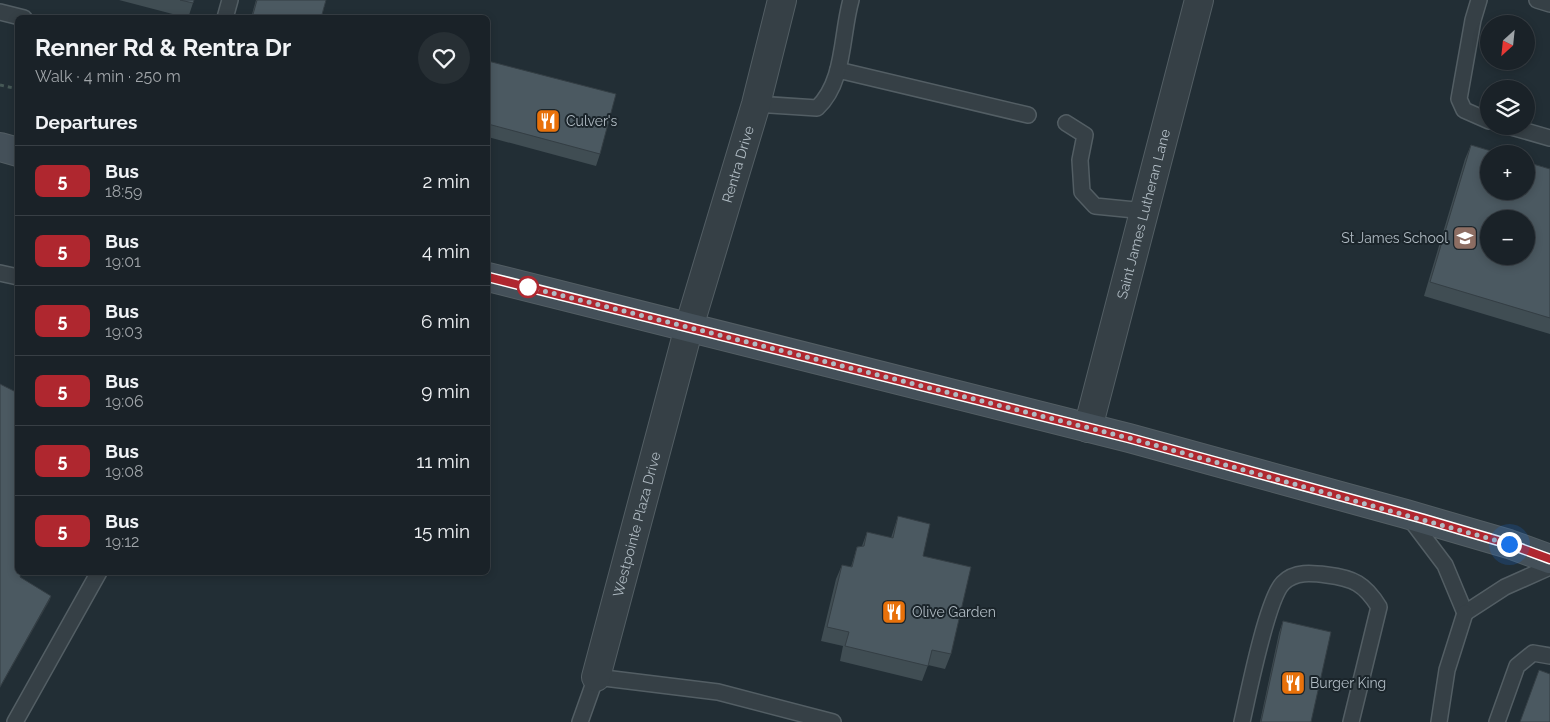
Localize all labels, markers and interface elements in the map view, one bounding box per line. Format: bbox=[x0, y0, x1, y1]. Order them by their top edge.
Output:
north arrow bbox=[1480, 15, 1535, 70]
map controls bbox=[1480, 15, 1535, 265]
button: heart bbox=[418, 32, 470, 84]
text: Renner Rd & Rentra Dr bbox=[35, 33, 291, 62]
text: Walk · 4 min · 250 m bbox=[35, 67, 181, 86]
button: layers bbox=[1480, 80, 1535, 135]
restaurant icon: Culver's bbox=[535, 108, 561, 134]
text: Departures bbox=[35, 111, 137, 133]
place label: Culver's bbox=[566, 113, 617, 129]
street label: Rentra Drive bbox=[719, 124, 757, 205]
street label: Saint James Lutheran Lane bbox=[1114, 127, 1173, 301]
button: + bbox=[1480, 145, 1535, 200]
text: Bus bbox=[105, 160, 139, 182]
text: 5 bbox=[58, 170, 67, 191]
text: 2 min bbox=[423, 170, 470, 192]
text: 18:59 bbox=[105, 182, 142, 201]
button: − bbox=[1480, 210, 1535, 265]
school or university icon: St James School bbox=[1452, 225, 1478, 251]
text: Bus bbox=[105, 230, 139, 252]
place label: St James School bbox=[1341, 230, 1448, 246]
text: 5 bbox=[58, 240, 67, 261]
text: 4 min bbox=[422, 240, 470, 262]
text: 19:01 bbox=[105, 252, 141, 271]
unlabelled marker bbox=[517, 276, 539, 298]
text: Bus bbox=[105, 300, 139, 322]
text: 5 bbox=[58, 310, 67, 331]
text: 6 min bbox=[421, 310, 470, 332]
text: 19:03 bbox=[105, 322, 143, 341]
text: Bus bbox=[105, 370, 139, 392]
text: 5 bbox=[58, 380, 67, 401]
text: 9 min bbox=[421, 380, 470, 402]
text: 19:06 bbox=[105, 392, 144, 411]
text: Bus bbox=[105, 440, 139, 462]
text: 5 bbox=[58, 450, 67, 471]
text: 11 min bbox=[416, 450, 470, 472]
street label: Westpointe Plaza Drive bbox=[610, 450, 664, 599]
text: 19:08 bbox=[105, 462, 144, 481]
text: Bus bbox=[105, 510, 139, 532]
text: 5 bbox=[58, 520, 67, 541]
text: 15 min bbox=[414, 520, 470, 542]
text: 19:12 bbox=[105, 532, 139, 551]
your location bbox=[1497, 532, 1522, 557]
restaurant icon: Olive Garden bbox=[881, 599, 907, 625]
place label: Olive Garden bbox=[912, 604, 996, 620]
restaurant icon: Burger King bbox=[1280, 670, 1306, 696]
place label: Burger King bbox=[1310, 675, 1386, 691]

